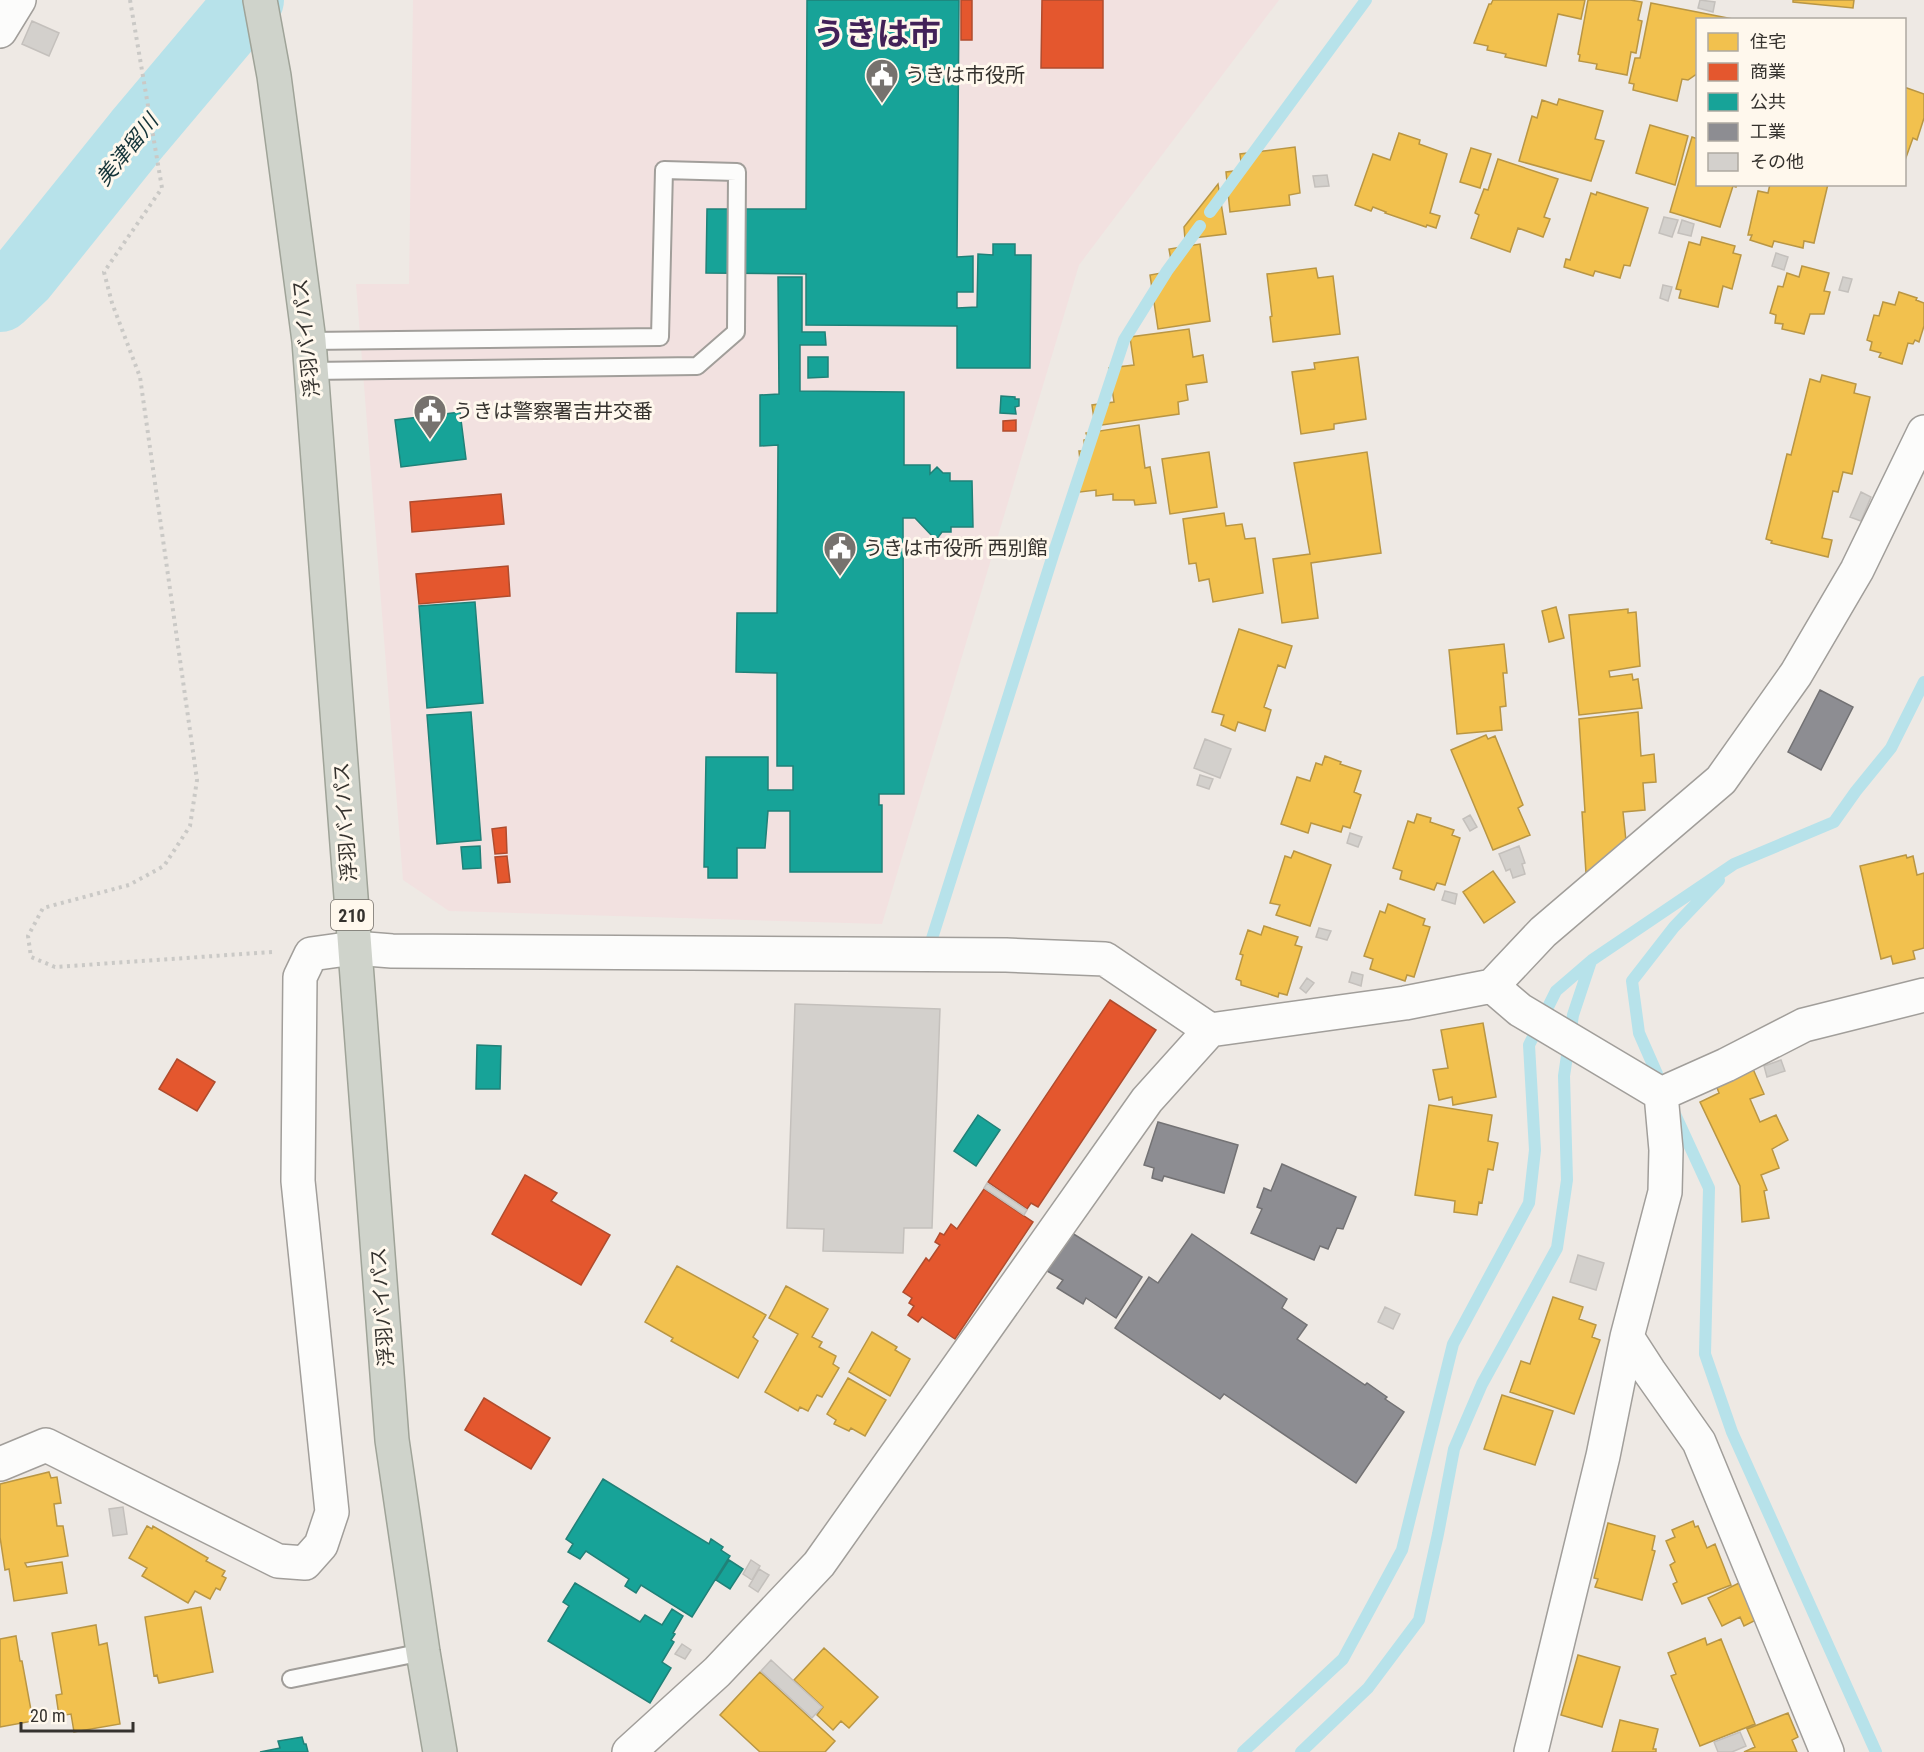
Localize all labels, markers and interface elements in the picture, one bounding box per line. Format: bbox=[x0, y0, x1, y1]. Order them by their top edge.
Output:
district label: うきは市 bbox=[813, 15, 941, 53]
legend bbox=[1696, 18, 1906, 186]
text: 住宅 bbox=[1750, 31, 1786, 52]
public building icon: うきは市役所 bbox=[864, 57, 900, 104]
text: 商業 bbox=[1750, 61, 1786, 82]
place label: うきは市役所 bbox=[905, 63, 1025, 87]
text: 公共 bbox=[1750, 91, 1786, 112]
water label: 美津留川 bbox=[91, 108, 164, 190]
text: 工業 bbox=[1750, 121, 1786, 142]
text: その他 bbox=[1750, 151, 1804, 172]
street label: 浮羽バイパス bbox=[288, 277, 324, 399]
public building icon: うきは警察署吉井交番 bbox=[412, 393, 448, 440]
place label: うきは警察署吉井交番 bbox=[453, 399, 653, 423]
public building icon: うきは市役所 西別館 bbox=[822, 530, 858, 577]
place label: うきは市役所 西別館 bbox=[863, 536, 1048, 560]
street label: 浮羽バイパス bbox=[329, 762, 361, 882]
road number: 210 bbox=[331, 900, 373, 930]
street label: 浮羽バイパス bbox=[366, 1247, 398, 1367]
scale bar bbox=[21, 1695, 134, 1733]
text: 20 m bbox=[30, 1705, 65, 1726]

